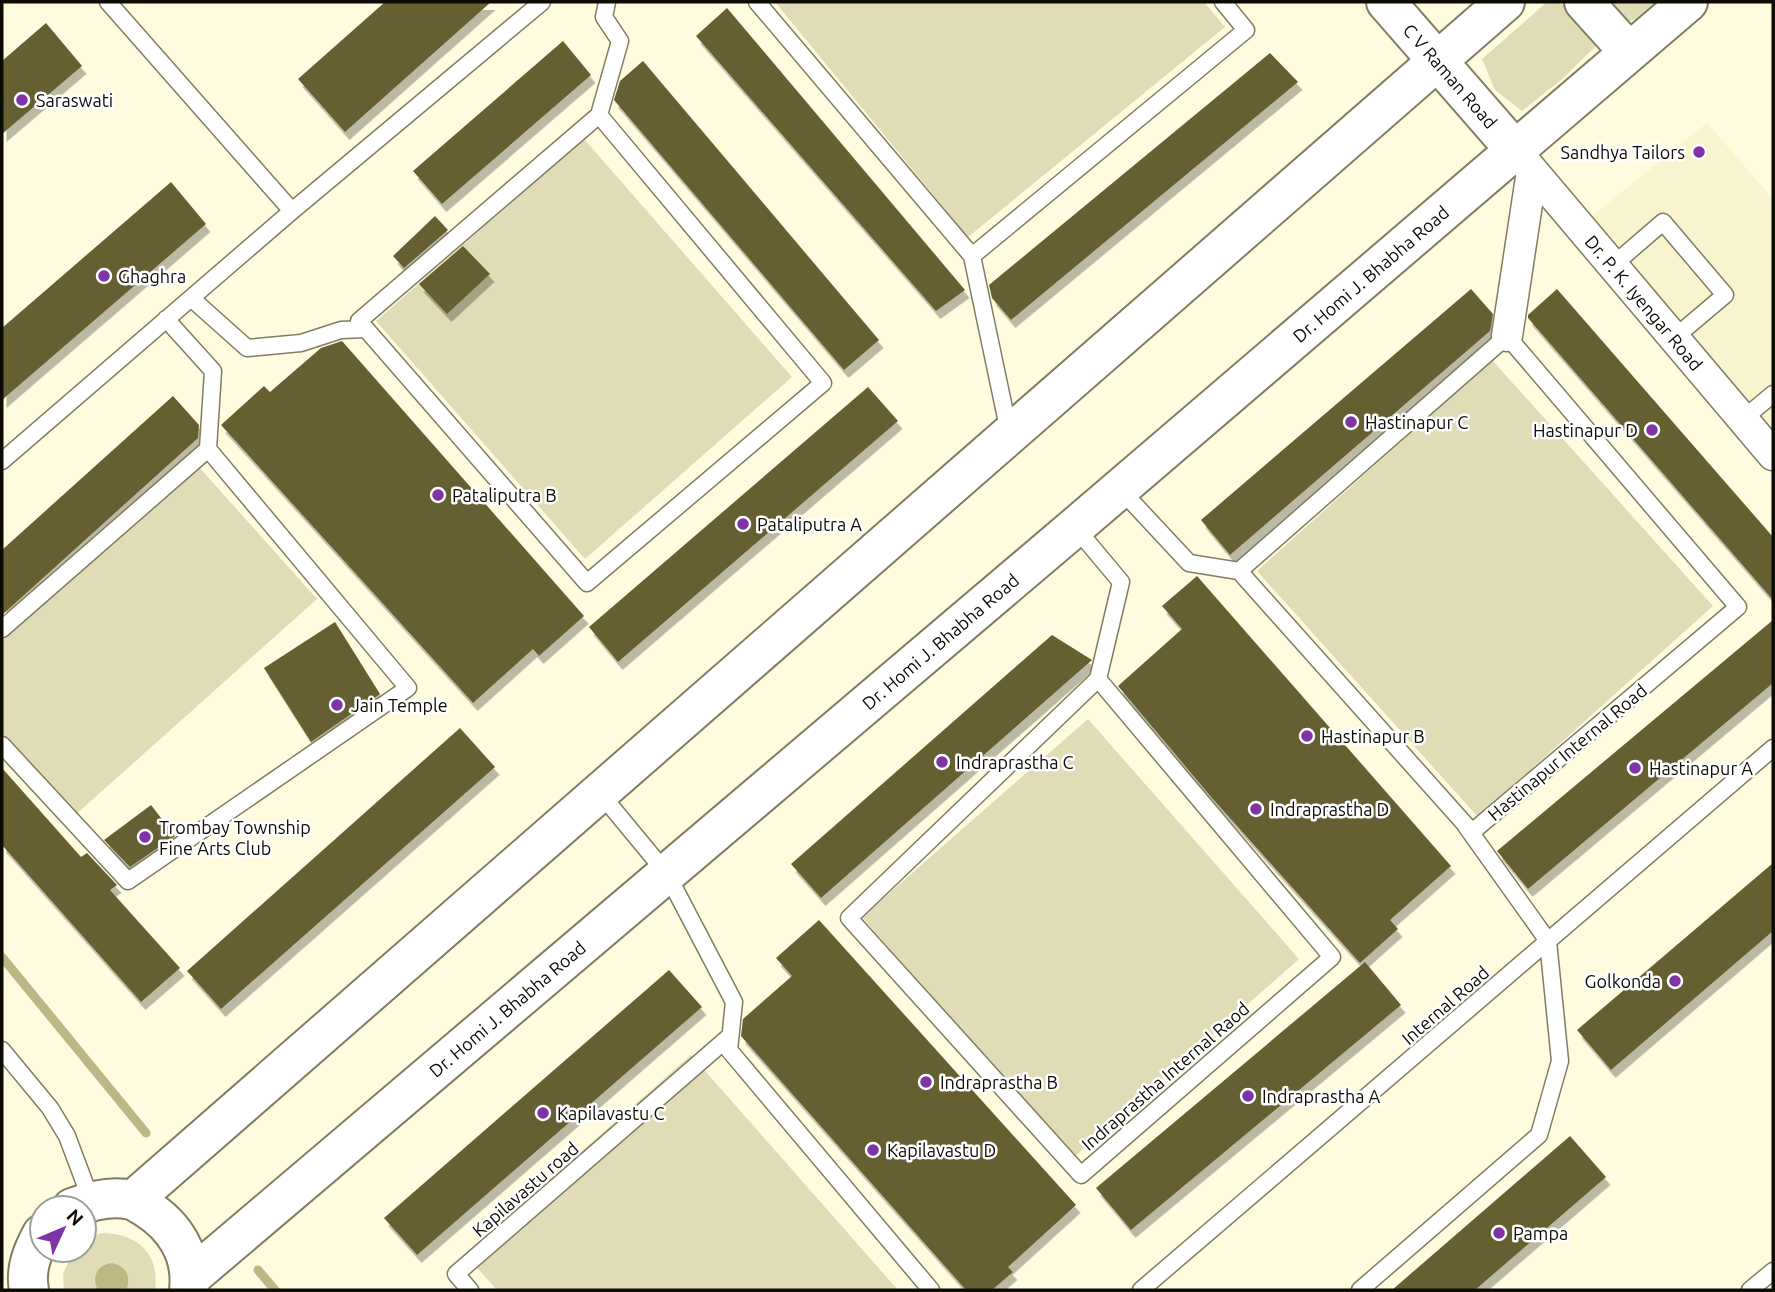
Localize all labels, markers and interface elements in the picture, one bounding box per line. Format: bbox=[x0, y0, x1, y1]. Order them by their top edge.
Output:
street label: C V Raman Road bbox=[1400, 20, 1501, 132]
place label: Saraswati bbox=[36, 90, 113, 110]
marker: Saraswati bbox=[14, 92, 30, 108]
place label: Sandhya Tailors bbox=[1561, 142, 1685, 162]
marker: Sandhya Tailors bbox=[1691, 144, 1707, 160]
street label: Dr. Homi J. Bhabha Road bbox=[1289, 202, 1453, 346]
street label: Dr. P. K. Iyengar Road bbox=[1581, 231, 1707, 374]
place label: Ghaghra bbox=[118, 266, 186, 286]
marker: Ghaghra bbox=[96, 268, 112, 284]
place label: Hastinapur C bbox=[1365, 412, 1468, 432]
marker: Hastinapur C bbox=[1343, 414, 1359, 430]
place label: Hastinapur D bbox=[1533, 420, 1638, 440]
marker: Hastinapur D bbox=[1644, 422, 1660, 438]
place label: Pataliputra B bbox=[452, 485, 557, 505]
marker: Pataliputra B bbox=[430, 487, 446, 503]
place label: Pataliputra A bbox=[757, 514, 862, 534]
marker: Pataliputra A bbox=[735, 516, 751, 532]
street label: Dr. Homi J. Bhabha Road bbox=[858, 569, 1022, 713]
street label: Hastinapur Internal Road bbox=[1484, 680, 1650, 824]
place label: Jain Temple bbox=[351, 695, 448, 715]
marker: Jain Temple bbox=[329, 697, 345, 713]
place label: Hastinapur B bbox=[1321, 726, 1425, 746]
marker: Hastinapur B bbox=[1299, 728, 1315, 744]
place label: Indraprastha C bbox=[956, 752, 1074, 772]
marker: Indraprastha C bbox=[934, 754, 950, 770]
place label: Hastinapur A bbox=[1649, 758, 1753, 778]
marker: Hastinapur A bbox=[1627, 760, 1643, 776]
place label: Indraprastha D bbox=[1270, 799, 1389, 819]
marker: Indraprastha D bbox=[1248, 801, 1264, 817]
place label: Trombay Township Fine Arts Club bbox=[159, 817, 311, 858]
marker: Trombay Township Fine Arts Club bbox=[137, 829, 153, 845]
street label: Dr. Homi J. Bhabha Road bbox=[425, 937, 589, 1081]
street label: Internal Road bbox=[1397, 962, 1493, 1048]
place label: Golkonda bbox=[1585, 971, 1661, 991]
marker: Golkonda bbox=[1667, 973, 1683, 989]
street label: Indraprastha Internal Raod bbox=[1077, 998, 1253, 1154]
place label: Indraprastha B bbox=[940, 1072, 1058, 1092]
marker: Indraprastha B bbox=[918, 1074, 934, 1090]
place label: Indraprastha A bbox=[1262, 1086, 1381, 1106]
marker: Indraprastha A bbox=[1240, 1088, 1256, 1104]
place label: Kapilavastu C bbox=[557, 1103, 664, 1123]
marker: Kapilavastu C bbox=[535, 1105, 551, 1121]
street label: Kapilavastu road bbox=[468, 1138, 582, 1240]
place label: Kapilavastu D bbox=[887, 1140, 996, 1160]
marker: Kapilavastu D bbox=[865, 1142, 881, 1158]
north arrow bbox=[28, 1194, 98, 1264]
text: N bbox=[62, 1204, 88, 1230]
place label: Pampa bbox=[1513, 1223, 1568, 1243]
marker: Pampa bbox=[1491, 1225, 1507, 1241]

